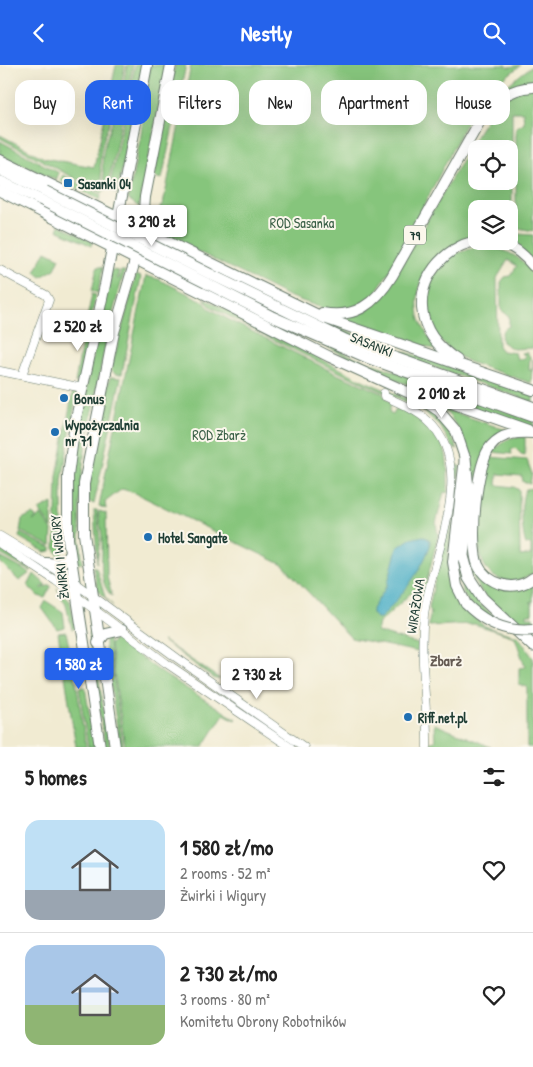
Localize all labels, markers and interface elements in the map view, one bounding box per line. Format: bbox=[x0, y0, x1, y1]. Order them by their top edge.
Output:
text: Nestly bbox=[241, 18, 292, 48]
icon: back bbox=[25, 19, 53, 47]
icon: search bbox=[480, 19, 508, 47]
chip: Buy bbox=[15, 80, 75, 125]
chip: Rent bbox=[85, 80, 151, 125]
chip: Filters bbox=[161, 80, 239, 125]
chip: New bbox=[249, 80, 311, 125]
chip: Apartment bbox=[321, 80, 427, 125]
chip: House bbox=[437, 80, 510, 125]
map controls bbox=[468, 140, 518, 250]
button: locate bbox=[468, 140, 518, 190]
place label: Sasanki 04 bbox=[78, 174, 132, 193]
marker: Sasanki 04 bbox=[62, 177, 74, 189]
button: layers bbox=[468, 200, 518, 250]
pin: 3 290 zł bbox=[100, 205, 204, 247]
text: 3 290 zł bbox=[128, 210, 176, 232]
park label: ROD Sasanka bbox=[270, 213, 335, 232]
road number: 79 bbox=[404, 225, 426, 245]
pin: 2 520 zł bbox=[26, 309, 130, 352]
text: 2 520 zł bbox=[53, 315, 103, 337]
street label: SASANKI bbox=[348, 327, 396, 361]
pin: 2 010 zł bbox=[390, 377, 494, 419]
text: 2 010 zł bbox=[418, 382, 466, 404]
place label: Bonus bbox=[74, 389, 105, 408]
marker: Bonus bbox=[58, 392, 70, 404]
place label: Wypożyczalnia nr 71 bbox=[65, 415, 139, 450]
park label: ROD Zbarż bbox=[192, 425, 246, 444]
marker: Wypożyczalnia nr 71 bbox=[49, 426, 61, 438]
street label: ŻWIRKI I WIGURY bbox=[45, 513, 73, 600]
place label: Hotel Sangate bbox=[158, 528, 228, 549]
marker: Hotel Sangate bbox=[142, 531, 154, 543]
street label: WIRAŻOWA bbox=[401, 577, 429, 635]
pin: 1 580 zł bbox=[27, 647, 131, 690]
district label: Zbarż bbox=[430, 650, 463, 671]
text: 1 580 zł bbox=[56, 653, 102, 675]
pin: 2 730 zł bbox=[205, 657, 309, 700]
text: 2 730 zł bbox=[232, 663, 282, 685]
place label: Riff.net.pl bbox=[418, 708, 468, 729]
marker: Riff.net.pl bbox=[402, 711, 414, 723]
text: 5 homes bbox=[25, 763, 87, 792]
icon: filters bbox=[480, 763, 508, 791]
text: 1 580 zł/mo bbox=[180, 833, 273, 862]
icon: home bbox=[65, 840, 125, 900]
icon: heart bbox=[480, 856, 508, 884]
text: 2 rooms · 52 m² bbox=[180, 862, 270, 884]
text: Żwirki i Wigury bbox=[180, 884, 266, 906]
text: 2 730 zł/mo bbox=[180, 959, 277, 988]
icon: home bbox=[65, 965, 125, 1025]
icon: heart bbox=[480, 981, 508, 1009]
text: 3 rooms · 80 m² bbox=[180, 988, 270, 1010]
text: Komitetu Obrony Robotników bbox=[180, 1010, 346, 1032]

